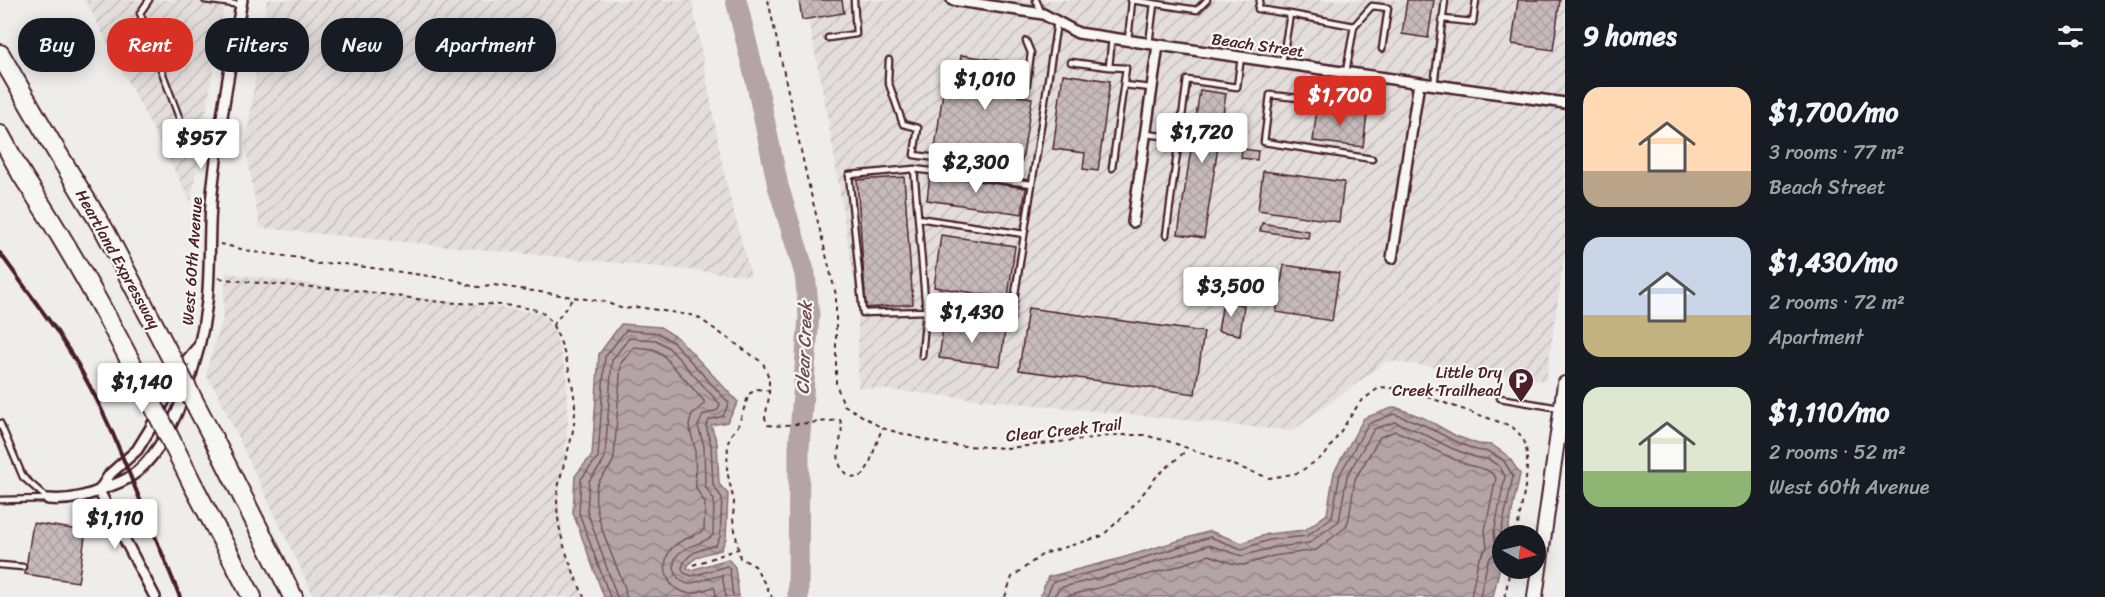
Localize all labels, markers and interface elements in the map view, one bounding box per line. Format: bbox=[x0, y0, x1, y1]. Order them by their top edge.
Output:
text: 9 homes bbox=[1583, 13, 1677, 59]
chip: Buy bbox=[18, 18, 95, 72]
chip: Rent bbox=[107, 18, 193, 72]
chip: Filters bbox=[205, 18, 309, 72]
chip: New bbox=[321, 18, 403, 72]
chip: Apartment bbox=[415, 18, 556, 72]
icon: filters bbox=[2054, 20, 2087, 53]
street label: Beach Street bbox=[1210, 24, 1306, 66]
pin: $1,010 bbox=[936, 60, 1034, 111]
text: $1,010 bbox=[954, 62, 1016, 97]
pin: $1,700 bbox=[1291, 76, 1389, 127]
text: $1,700 bbox=[1308, 78, 1372, 113]
text: $1,700/mo bbox=[1769, 89, 1898, 135]
icon: home bbox=[1631, 111, 1703, 183]
pin: $1,720 bbox=[1153, 113, 1251, 164]
text: $1,720 bbox=[1170, 115, 1234, 150]
pin: $957 bbox=[165, 119, 237, 170]
text: $957 bbox=[176, 121, 226, 156]
text: 3 rooms · 77 m² bbox=[1769, 135, 1904, 170]
pin: $2,300 bbox=[927, 143, 1025, 194]
text: $2,300 bbox=[943, 145, 1009, 180]
text: Beach Street bbox=[1769, 170, 1886, 205]
street label: Heartland Expressway bbox=[67, 184, 169, 335]
street label: West 60th Avenue bbox=[173, 196, 211, 326]
text: $1,430/mo bbox=[1769, 239, 1898, 285]
icon: home bbox=[1631, 261, 1703, 333]
pin: $3,500 bbox=[1182, 267, 1280, 318]
text: $3,500 bbox=[1197, 269, 1265, 304]
text: 2 rooms · 72 m² bbox=[1769, 285, 1905, 320]
pin: $1,430 bbox=[923, 293, 1021, 344]
text: $1,430 bbox=[940, 295, 1004, 330]
water label: Clear Creek bbox=[786, 299, 822, 395]
text: Apartment bbox=[1769, 320, 1863, 355]
place label: Little Dry Creek Trailhead bbox=[1392, 358, 1504, 405]
pin: $1,140 bbox=[93, 363, 191, 414]
text: $1,140 bbox=[111, 365, 173, 400]
parking icon: Little Dry Creek Trailhead bbox=[1506, 366, 1536, 404]
text: $1,110/mo bbox=[1769, 389, 1889, 435]
street label: Clear Creek Trail bbox=[1004, 409, 1124, 451]
icon: home bbox=[1631, 411, 1703, 483]
text: 2 rooms · 52 m² bbox=[1769, 435, 1906, 470]
text: West 60th Avenue bbox=[1769, 470, 1930, 505]
pin: $1,110 bbox=[66, 499, 164, 550]
text: $1,110 bbox=[86, 501, 144, 536]
north arrow bbox=[1492, 525, 1546, 579]
map controls bbox=[1492, 525, 1546, 579]

